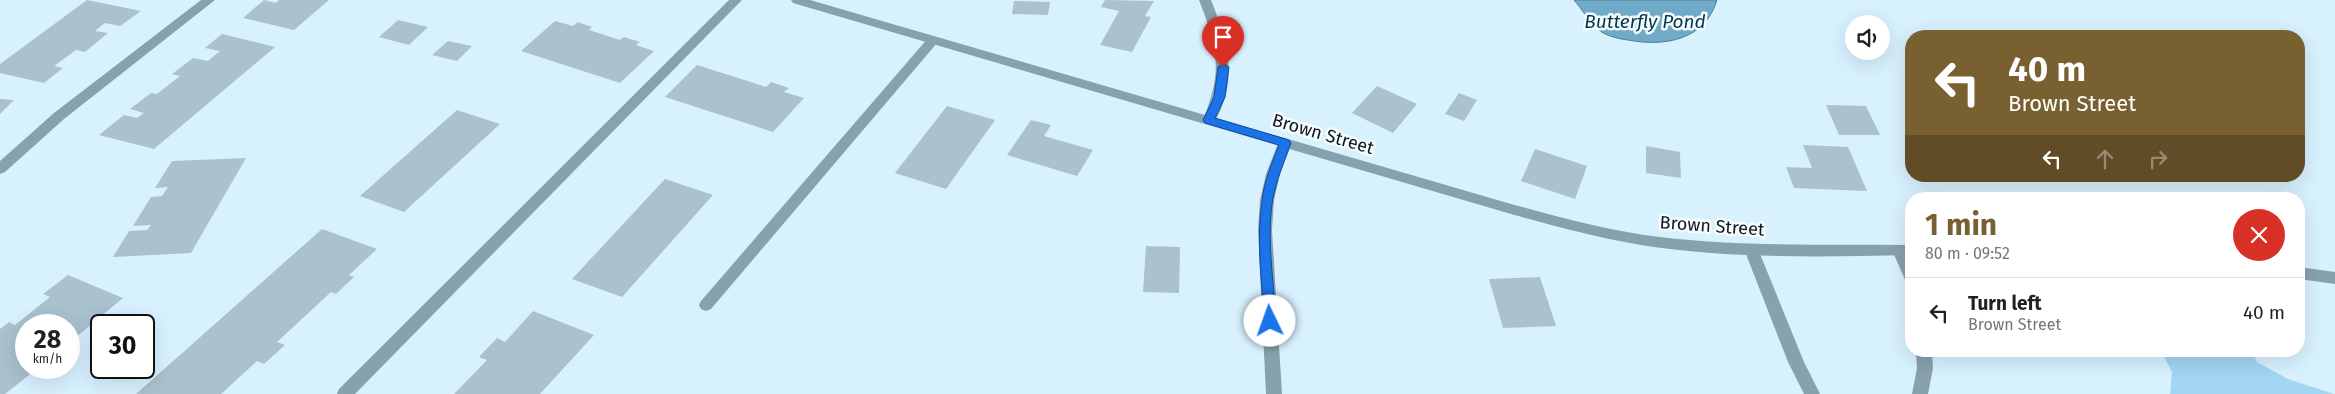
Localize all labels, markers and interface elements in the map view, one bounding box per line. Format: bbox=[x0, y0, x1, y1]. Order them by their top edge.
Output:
water label: Butterfly Pond bbox=[1584, 10, 1706, 33]
map controls bbox=[1845, 15, 1890, 60]
button: sound bbox=[1845, 15, 1890, 60]
pin bbox=[1202, 16, 1244, 67]
icon: arrive bbox=[1209, 23, 1237, 51]
text: 40 m bbox=[2008, 48, 2086, 90]
icon: left bbox=[1925, 50, 1990, 115]
text: Brown Street bbox=[2008, 90, 2136, 117]
street label: Brown Street bbox=[1270, 109, 1377, 159]
icon: left bbox=[2038, 145, 2066, 173]
icon: ahead bbox=[2091, 145, 2119, 173]
icon: right bbox=[2144, 145, 2172, 173]
text: 1 min bbox=[1925, 207, 1997, 243]
button: close bbox=[2233, 209, 2285, 261]
street label: Brown Street bbox=[1659, 211, 1766, 241]
text: 80 m · 09:52 bbox=[1925, 244, 2010, 263]
text: Turn left bbox=[1968, 292, 2042, 315]
position arrow bbox=[1243, 294, 1295, 346]
icon: left bbox=[1925, 299, 1953, 327]
text: 40 m bbox=[2243, 301, 2285, 324]
speed limit sign: 30 bbox=[90, 314, 155, 379]
text: Brown Street bbox=[1968, 315, 2061, 334]
text: 28 bbox=[34, 325, 61, 355]
text: km/h bbox=[33, 352, 62, 366]

